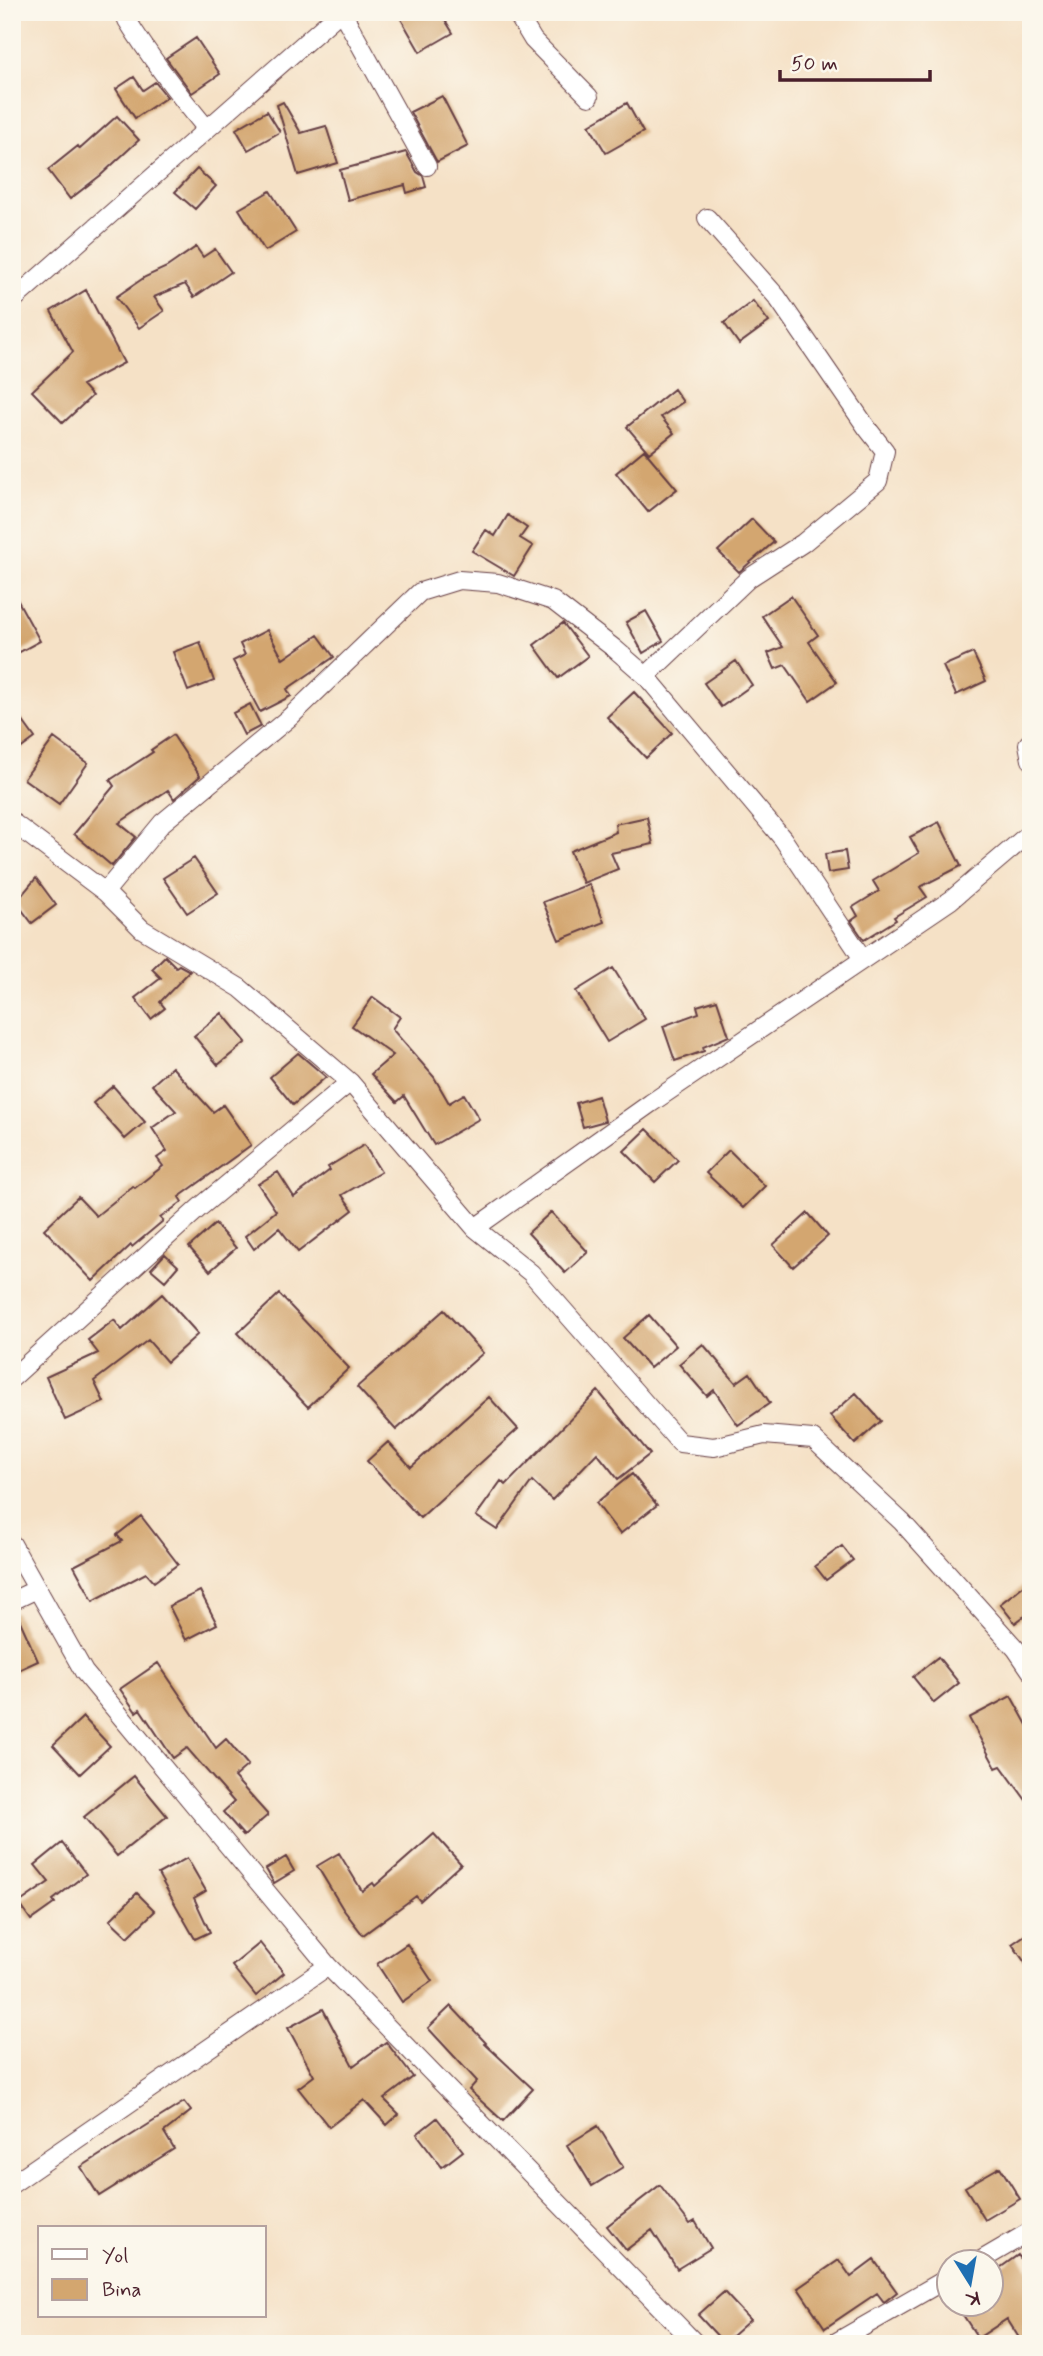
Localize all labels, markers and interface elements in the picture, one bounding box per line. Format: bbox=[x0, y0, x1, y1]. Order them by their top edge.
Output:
scale bar bbox=[780, 38, 931, 82]
text: 50 m bbox=[791, 50, 838, 78]
legend bbox=[38, 2226, 266, 2318]
text: Yol bbox=[102, 2242, 128, 2270]
north arrow bbox=[934, 2248, 1004, 2318]
text: Bina bbox=[102, 2276, 142, 2304]
text: K bbox=[963, 2285, 982, 2312]

